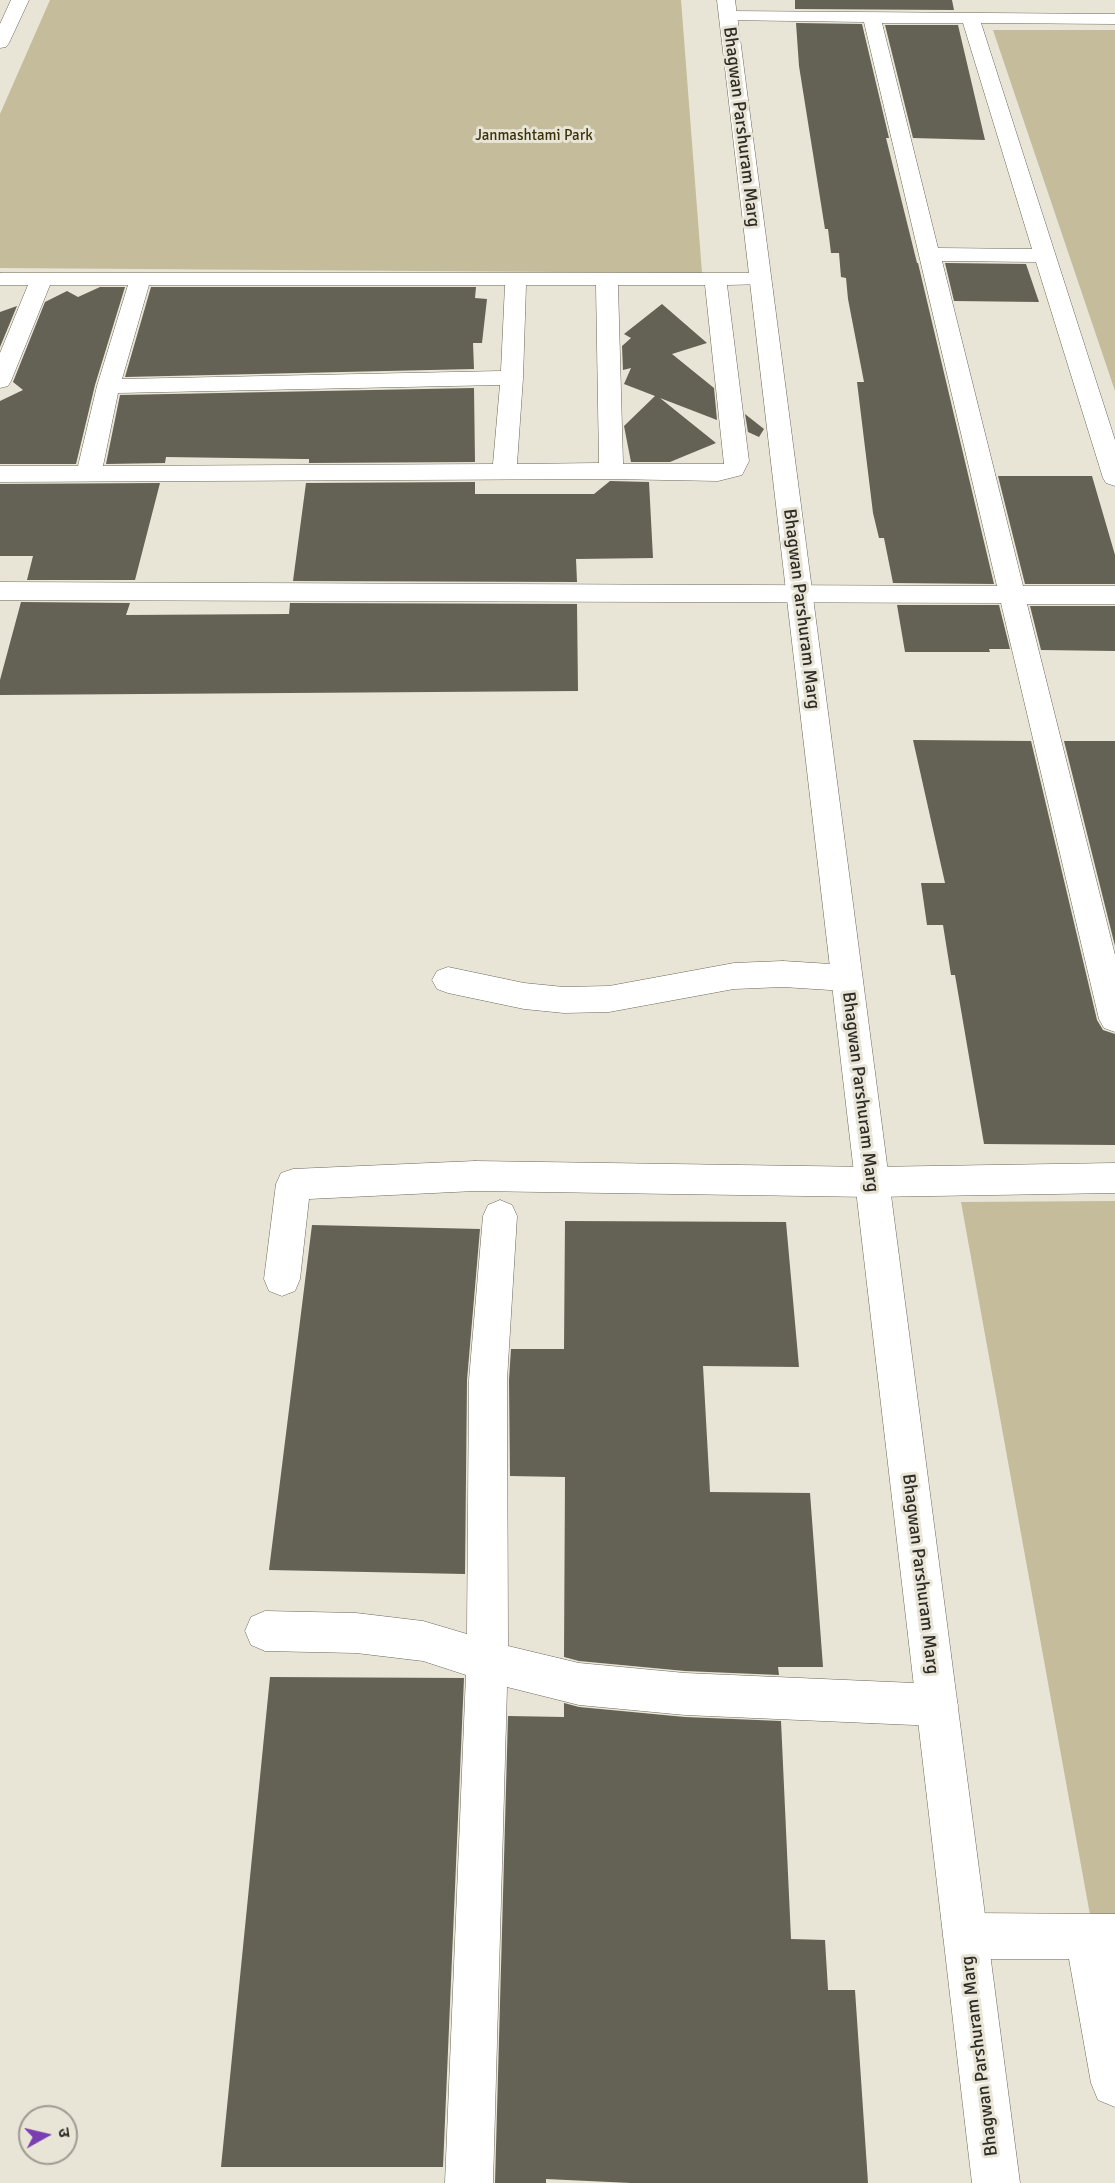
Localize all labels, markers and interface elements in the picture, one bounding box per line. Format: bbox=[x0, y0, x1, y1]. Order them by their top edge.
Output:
street label: Bhagwan Parshuram Marg bbox=[718, 26, 764, 228]
park label: Janmashtami Park bbox=[475, 127, 593, 145]
street label: Bhagwan Parshuram Marg bbox=[778, 508, 824, 710]
street label: Bhagwan Parshuram Marg bbox=[837, 991, 883, 1193]
street label: Bhagwan Parshuram Marg bbox=[897, 1473, 943, 1675]
street label: Bhagwan Parshuram Marg bbox=[957, 1955, 1003, 2157]
north arrow bbox=[18, 2105, 78, 2165]
text: उ bbox=[53, 2127, 74, 2139]

